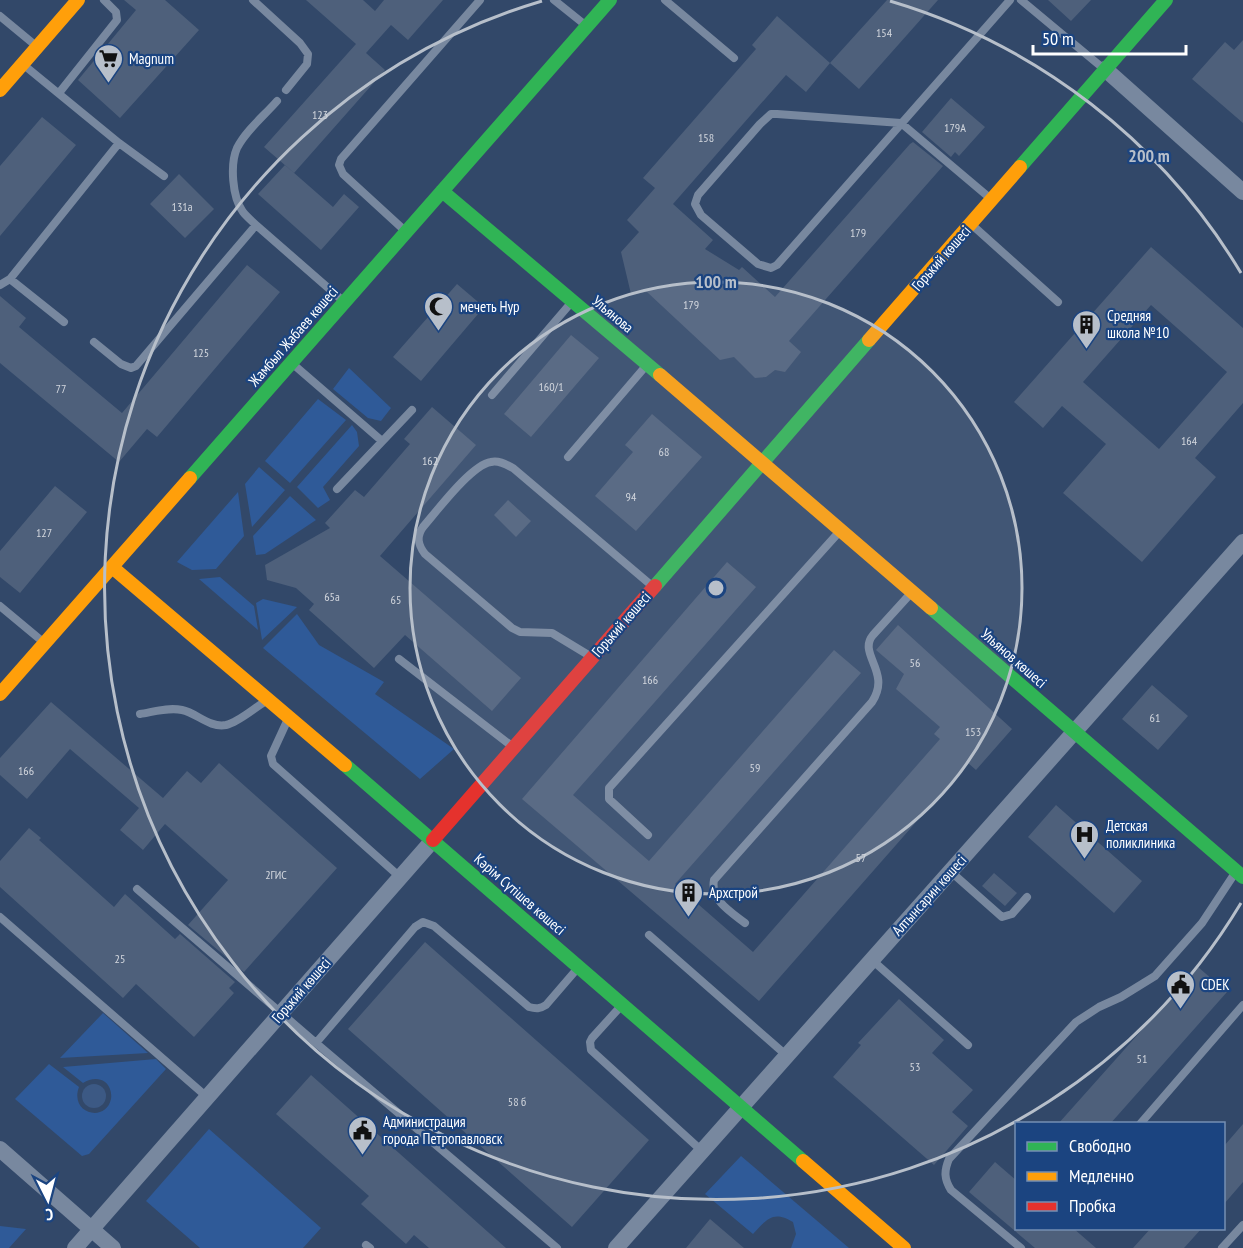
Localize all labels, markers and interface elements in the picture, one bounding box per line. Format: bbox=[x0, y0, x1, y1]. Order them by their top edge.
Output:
scale bar bbox=[1033, 18, 1186, 56]
house number: 154 bbox=[876, 25, 893, 40]
text: 50 m bbox=[1042, 27, 1074, 50]
supermarket icon: Magnum bbox=[92, 42, 124, 84]
place label: Magnum bbox=[129, 49, 174, 68]
house number: 123 bbox=[312, 107, 328, 122]
house number: 179А bbox=[944, 120, 966, 135]
house number: 158 bbox=[698, 130, 714, 145]
text: 200 m bbox=[1128, 144, 1170, 167]
house number: 131а bbox=[171, 199, 193, 214]
street label: Горький көшесі bbox=[907, 221, 975, 295]
house number: 179 bbox=[850, 225, 866, 240]
text: 100 m bbox=[695, 270, 737, 293]
street label: Жамбыл Жабаев көшесі bbox=[244, 282, 342, 391]
mosque icon: мечеть Нур bbox=[423, 290, 455, 332]
street label: Ульянова bbox=[588, 291, 638, 337]
place label: мечеть Нур bbox=[460, 297, 520, 316]
house number: 179 bbox=[683, 297, 699, 312]
place label: Средняя школа №10 bbox=[1107, 306, 1169, 342]
building icon: Средняя школа №10 bbox=[1070, 308, 1102, 350]
house number: 125 bbox=[193, 345, 209, 360]
house number: 160/1 bbox=[538, 379, 564, 394]
house number: 77 bbox=[56, 381, 66, 396]
house number: 164 bbox=[1181, 433, 1198, 448]
house number: 68 bbox=[659, 444, 669, 459]
house number: 162 bbox=[422, 453, 438, 468]
house number: 94 bbox=[626, 489, 637, 504]
house number: 127 bbox=[36, 525, 52, 540]
centre of rings bbox=[706, 578, 726, 598]
street label: Горький көшесі bbox=[587, 587, 655, 661]
house number: 65а bbox=[324, 589, 340, 604]
house number: 65 bbox=[391, 592, 401, 607]
street label: Ульянов көшесі bbox=[977, 624, 1051, 692]
house number: 56 bbox=[910, 655, 920, 670]
house number: 166 bbox=[642, 672, 658, 687]
house number: 61 bbox=[1150, 710, 1160, 725]
house number: 153 bbox=[965, 724, 981, 739]
house number: 59 bbox=[750, 760, 760, 775]
house number: 166 bbox=[18, 763, 34, 778]
place label: Детская поликлиника bbox=[1106, 816, 1175, 852]
hospital icon: Детская поликлиника bbox=[1069, 818, 1101, 860]
street label: Кәрім Сүтішев көшесі bbox=[470, 849, 570, 939]
house number: 57 bbox=[856, 850, 866, 865]
street label: Алтынсарин көшесі bbox=[888, 851, 970, 939]
house number: 2ГИС bbox=[265, 867, 287, 882]
building icon: Архстрой bbox=[672, 876, 704, 918]
place label: Архстрой bbox=[709, 883, 758, 902]
house number: 25 bbox=[115, 951, 125, 966]
street label: Горький көшесі bbox=[267, 953, 335, 1027]
public building icon: CDEK bbox=[1164, 968, 1196, 1010]
place label: CDEK bbox=[1201, 975, 1230, 994]
house number: 51 bbox=[1137, 1051, 1147, 1066]
house number: 53 bbox=[910, 1059, 920, 1074]
house number: 58 б bbox=[508, 1094, 526, 1109]
place label: Администрация города Петропавловск bbox=[383, 1112, 503, 1148]
public building icon: Администрация города Петропавловск bbox=[346, 1114, 378, 1156]
legend bbox=[1015, 1122, 1225, 1230]
text: Свободно bbox=[1069, 1134, 1132, 1157]
text: Медленно bbox=[1069, 1164, 1134, 1187]
north arrow bbox=[18, 1170, 78, 1230]
text: Пробка bbox=[1069, 1194, 1116, 1217]
text: С bbox=[44, 1205, 54, 1225]

